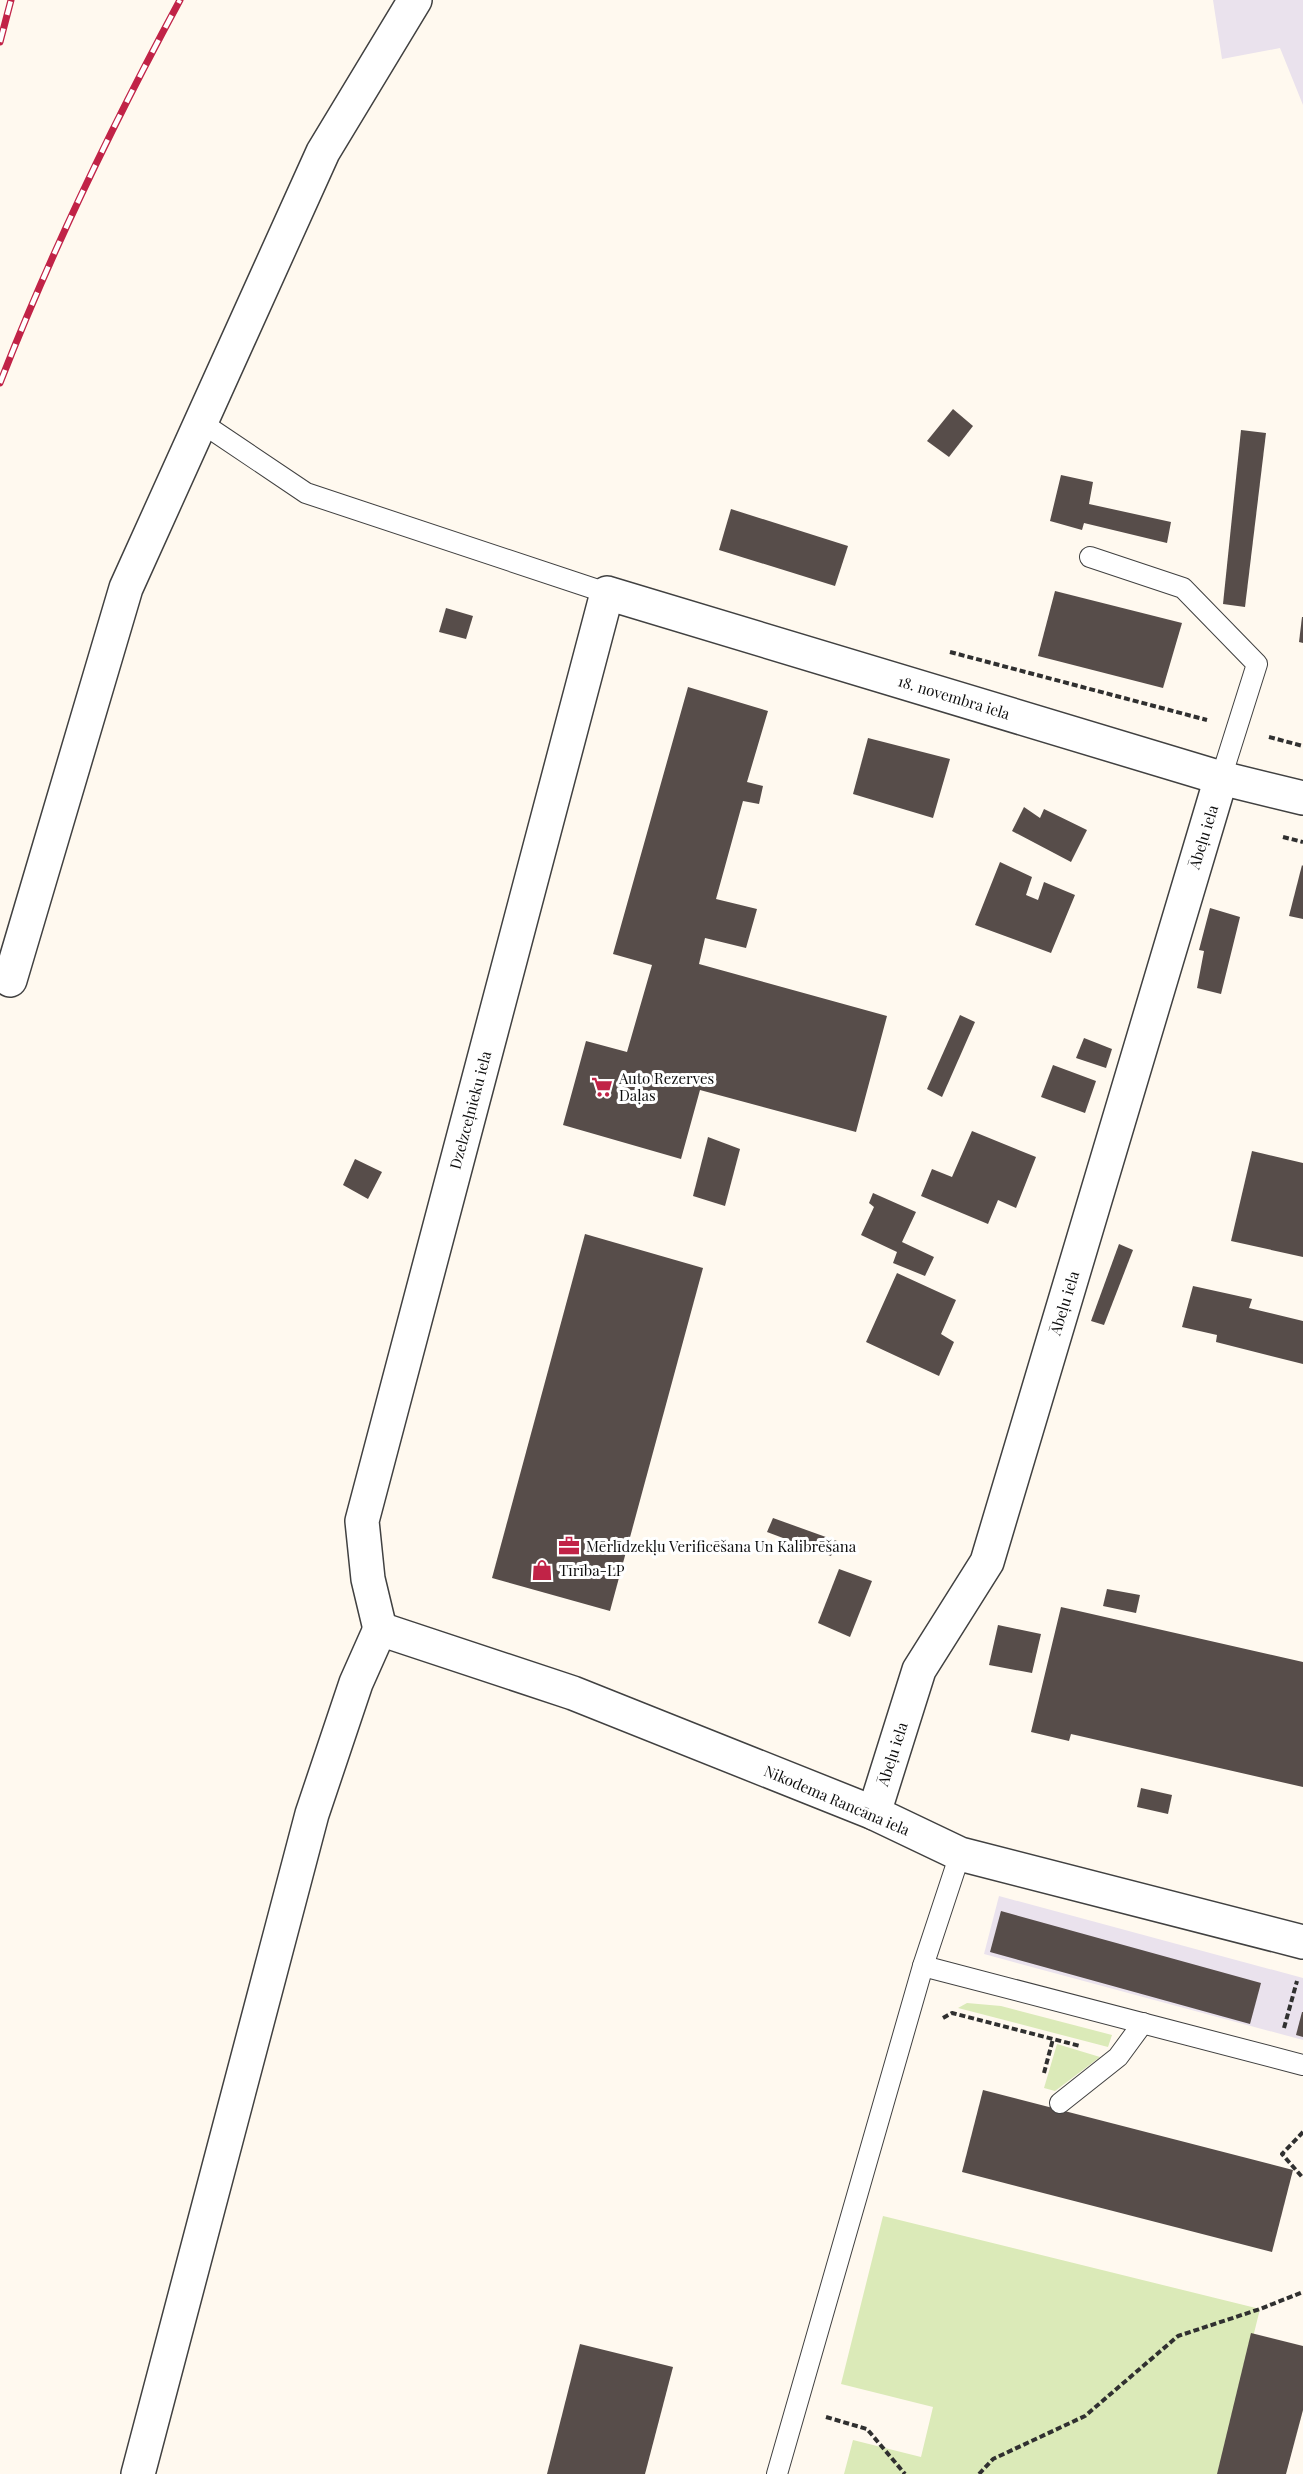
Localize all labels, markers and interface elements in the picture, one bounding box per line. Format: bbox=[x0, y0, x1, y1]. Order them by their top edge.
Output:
street label: 18. novembra iela bbox=[896, 670, 1013, 724]
street label: Ābeļu iela bbox=[1183, 802, 1222, 872]
street label: Dzelzceļnieku iela bbox=[445, 1048, 496, 1171]
place label: Auto Rezerves Daļas bbox=[618, 1068, 714, 1105]
supermarket icon: Auto Rezerves Daļas bbox=[590, 1075, 614, 1099]
street label: Ābeļu iela bbox=[1044, 1268, 1083, 1338]
office icon: Mērlīdzekļu Verificēšana Un Kalibrēšana bbox=[557, 1534, 581, 1558]
place label: Mērlīdzekļu Verificēšana Un Kalibrēšana bbox=[586, 1536, 857, 1556]
shop icon: Tīrība-LP bbox=[530, 1558, 554, 1582]
place label: Tīrība-LP bbox=[559, 1560, 625, 1580]
street label: Ābeļu iela bbox=[872, 1719, 912, 1789]
street label: Nikodema Rancāna iela bbox=[761, 1760, 913, 1840]

